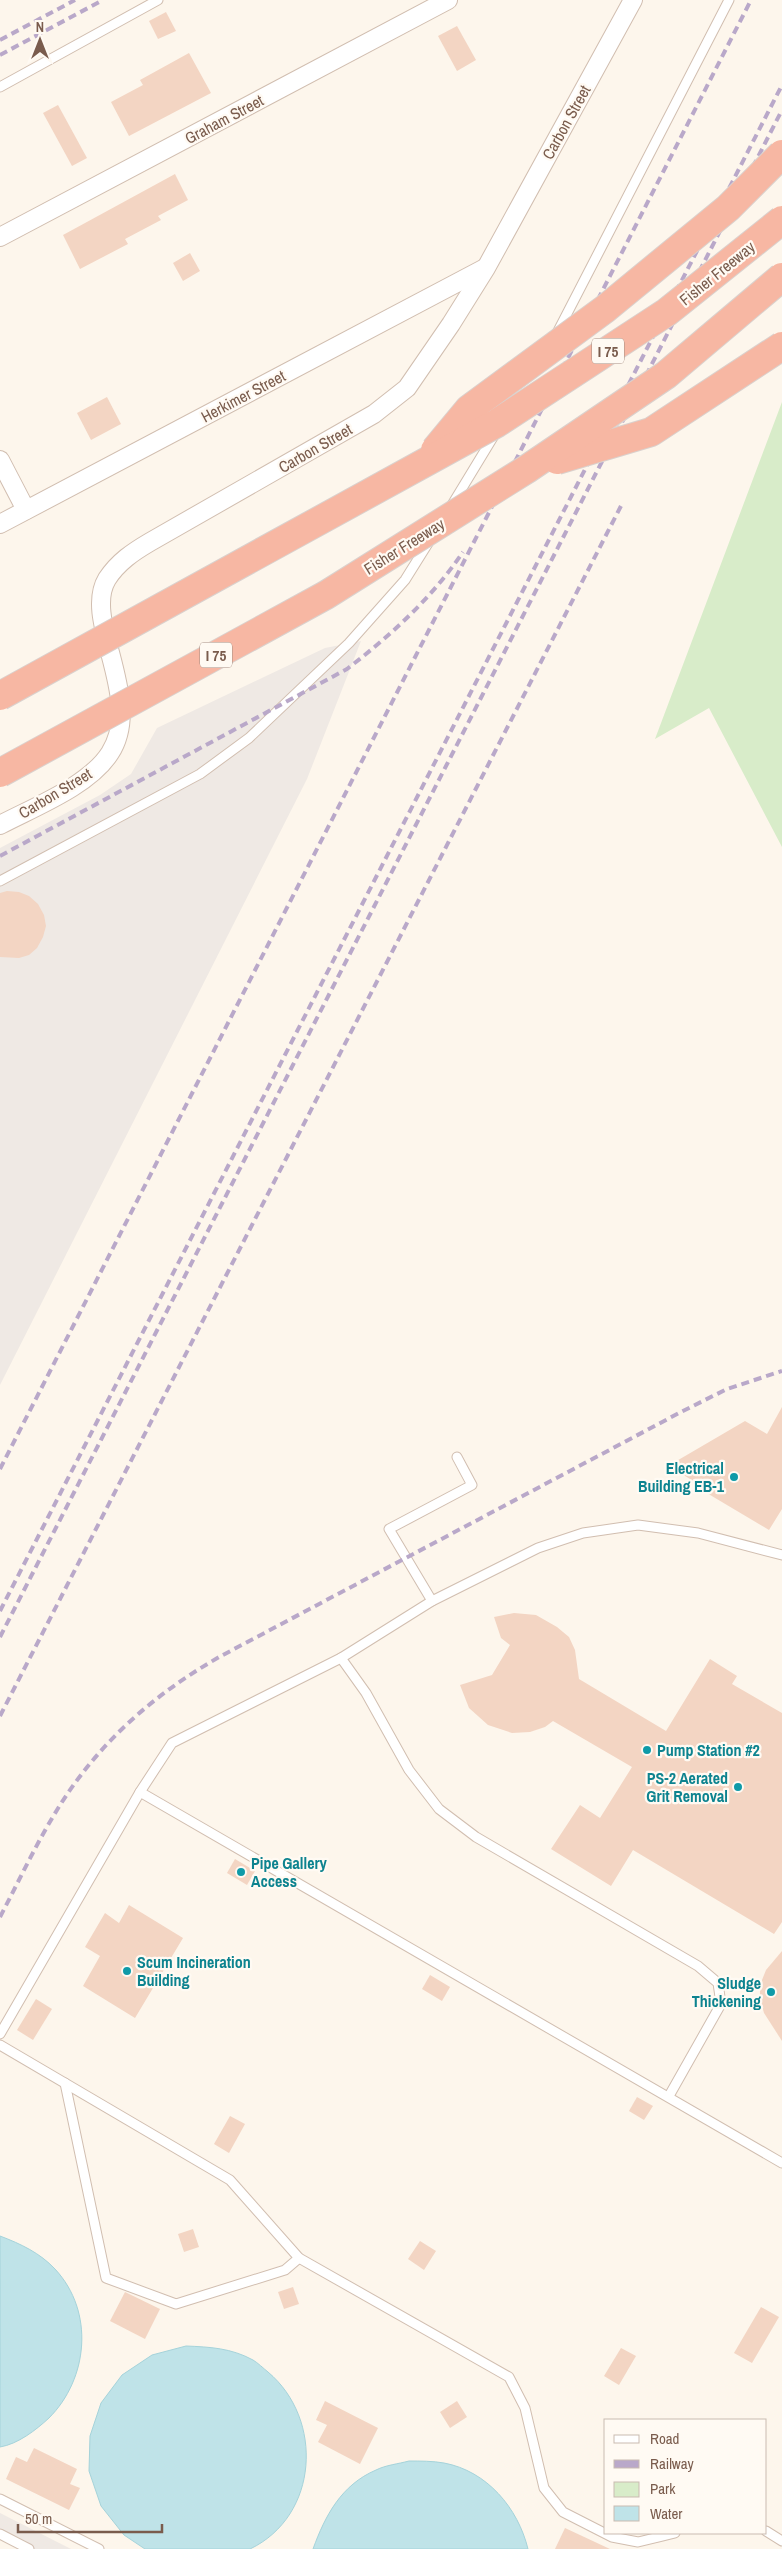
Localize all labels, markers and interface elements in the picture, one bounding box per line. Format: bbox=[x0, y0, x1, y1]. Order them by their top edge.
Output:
north arrow bbox=[15, 15, 65, 65]
text: N bbox=[36, 18, 44, 36]
street label: Carbon Street bbox=[537, 81, 596, 163]
street label: Graham Street bbox=[181, 89, 267, 149]
street label: Fisher Freeway bbox=[675, 235, 760, 310]
road number: I 75 bbox=[592, 338, 624, 364]
street label: Herkimer Street bbox=[197, 364, 289, 427]
street label: Carbon Street bbox=[274, 418, 356, 478]
street label: Fisher Freeway bbox=[360, 512, 449, 579]
road number: I 75 bbox=[200, 642, 232, 668]
street label: Carbon Street bbox=[14, 762, 96, 823]
place label: Electrical Building EB-1 bbox=[638, 1457, 725, 1497]
marker: Electrical Building EB-1 bbox=[728, 1471, 740, 1483]
place label: Pump Station #2 bbox=[657, 1739, 760, 1761]
marker: Pump Station #2 bbox=[641, 1744, 653, 1756]
place label: PS-2 Aerated Grit Removal bbox=[646, 1767, 728, 1807]
marker: PS-2 Aerated Grit Removal bbox=[732, 1781, 744, 1793]
place label: Pipe Gallery Access bbox=[251, 1852, 328, 1892]
marker: Pipe Gallery Access bbox=[235, 1866, 247, 1878]
place label: Scum Incineration Building bbox=[137, 1951, 251, 1991]
marker: Scum Incineration Building bbox=[121, 1965, 133, 1977]
place label: Sludge Thickening bbox=[692, 1972, 761, 2012]
marker: Sludge Thickening bbox=[765, 1986, 777, 1998]
legend bbox=[604, 2419, 767, 2534]
text: Road bbox=[650, 2428, 679, 2449]
text: Railway bbox=[650, 2453, 695, 2474]
text: Park bbox=[650, 2478, 676, 2499]
scale bar bbox=[18, 2502, 161, 2534]
text: Water bbox=[650, 2503, 682, 2524]
text: 50 m bbox=[25, 2508, 52, 2529]

